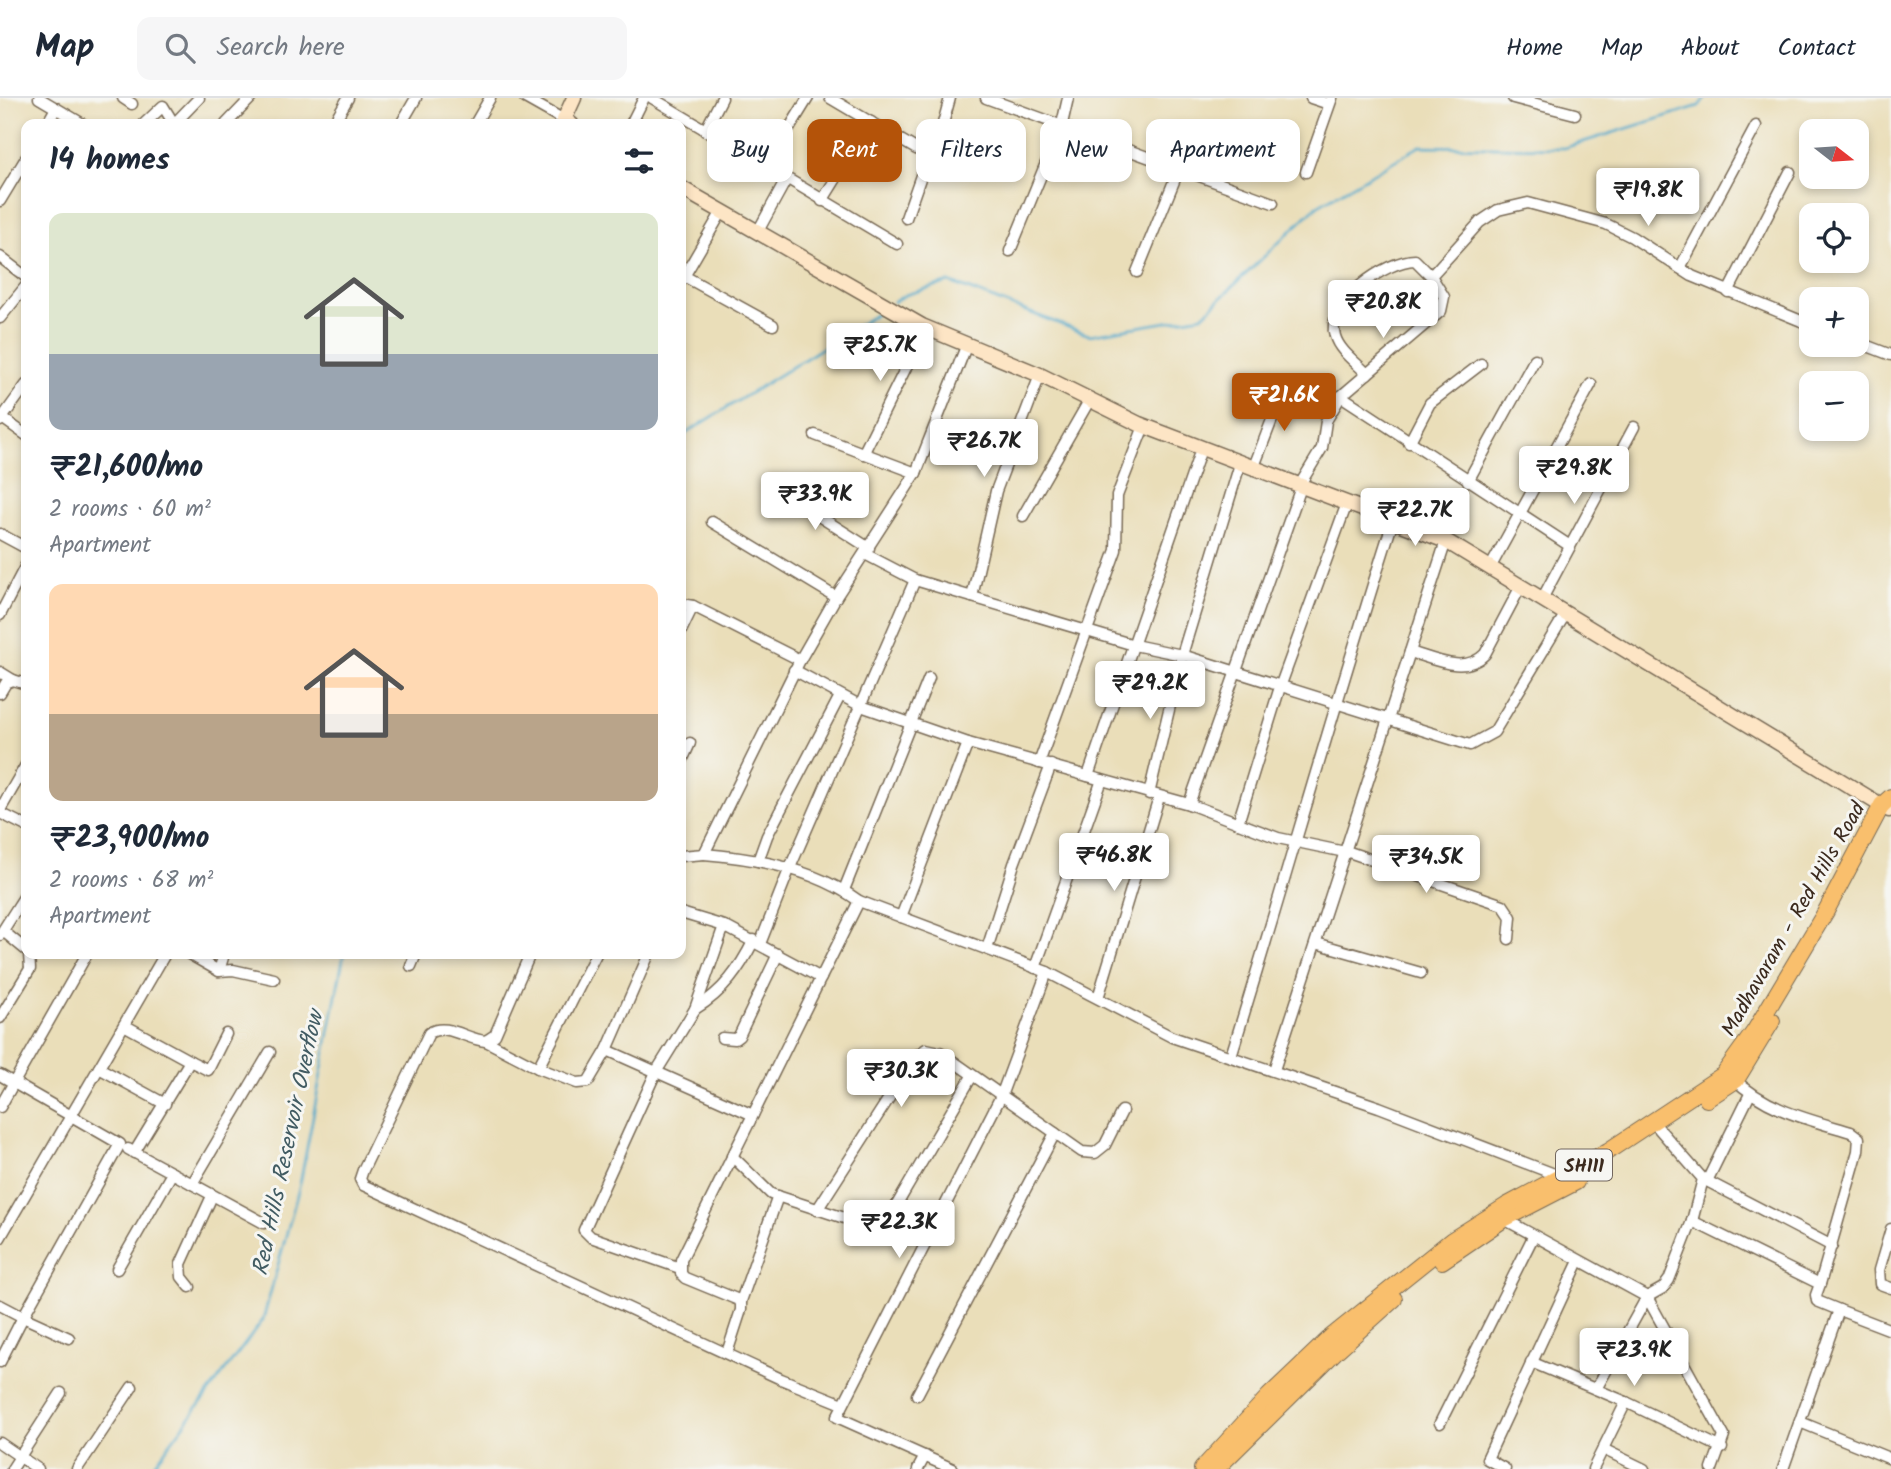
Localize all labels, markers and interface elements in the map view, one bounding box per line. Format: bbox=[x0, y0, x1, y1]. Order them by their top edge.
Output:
search box bbox=[137, 17, 627, 80]
text: Map bbox=[35, 22, 95, 75]
text: Search here bbox=[217, 27, 345, 69]
icon: search bbox=[161, 29, 199, 67]
text: Home bbox=[1506, 29, 1563, 68]
text: Map bbox=[1601, 29, 1643, 68]
text: About bbox=[1681, 29, 1739, 68]
text: Contact bbox=[1777, 29, 1856, 68]
chip: Buy bbox=[707, 119, 793, 182]
chip: Rent bbox=[807, 119, 902, 182]
chip: Filters bbox=[916, 119, 1026, 182]
chip: New bbox=[1040, 119, 1132, 182]
chip: Apartment bbox=[1146, 119, 1300, 182]
north arrow bbox=[1799, 119, 1869, 189]
map controls bbox=[1799, 119, 1869, 441]
text: 14 homes bbox=[49, 137, 170, 185]
icon: filters bbox=[620, 142, 658, 180]
pin: ₹19.8K bbox=[1591, 169, 1705, 228]
text: ₹19.8K bbox=[1612, 173, 1684, 209]
button: locate bbox=[1799, 203, 1869, 273]
icon: home bbox=[291, 259, 417, 385]
pin: ₹20.8K bbox=[1326, 280, 1440, 340]
text: ₹20.8K bbox=[1344, 285, 1422, 321]
button: + bbox=[1799, 287, 1869, 357]
pin: ₹25.7K bbox=[823, 324, 937, 383]
text: ₹25.7K bbox=[842, 328, 918, 364]
button: − bbox=[1799, 371, 1869, 441]
pin: ₹21.6K bbox=[1227, 374, 1341, 433]
text: ₹21.6K bbox=[1248, 378, 1320, 414]
pin: ₹26.7K bbox=[927, 420, 1041, 479]
text: ₹26.7K bbox=[946, 424, 1022, 460]
text: ₹21,600/mo bbox=[49, 444, 203, 492]
pin: ₹29.8K bbox=[1517, 446, 1631, 506]
text: ₹29.8K bbox=[1535, 451, 1613, 487]
pin: ₹33.9K bbox=[758, 472, 872, 532]
text: ₹33.9K bbox=[777, 477, 853, 513]
pin: ₹22.7K bbox=[1358, 489, 1472, 548]
text: 2 rooms · 60 m² bbox=[49, 492, 211, 528]
text: ₹22.7K bbox=[1377, 493, 1453, 529]
text: Apartment bbox=[49, 528, 151, 564]
icon: home bbox=[291, 630, 417, 756]
pin: ₹29.2K bbox=[1093, 662, 1207, 721]
text: ₹29.2K bbox=[1111, 666, 1189, 702]
street label: Madhavaram - Red Hills Road bbox=[1713, 796, 1875, 1043]
text: ₹23,900/mo bbox=[49, 815, 210, 863]
pin: ₹46.8K bbox=[1057, 834, 1171, 893]
pin: ₹34.5K bbox=[1369, 836, 1483, 895]
text: ₹46.8K bbox=[1075, 838, 1153, 874]
text: ₹34.5K bbox=[1388, 840, 1464, 876]
text: 2 rooms · 68 m² bbox=[49, 863, 213, 899]
text: Apartment bbox=[49, 899, 151, 935]
water label: Red Hills Reservoir Overflow bbox=[243, 1004, 335, 1279]
pin: ₹30.3K bbox=[844, 1049, 958, 1109]
text: ₹30.3K bbox=[863, 1054, 939, 1090]
road number: SH111 bbox=[1556, 1149, 1612, 1180]
pin: ₹22.3K bbox=[842, 1200, 956, 1260]
text: ₹22.3K bbox=[860, 1205, 938, 1241]
pin: ₹23.9K bbox=[1577, 1328, 1691, 1388]
text: ₹23.9K bbox=[1596, 1333, 1672, 1369]

